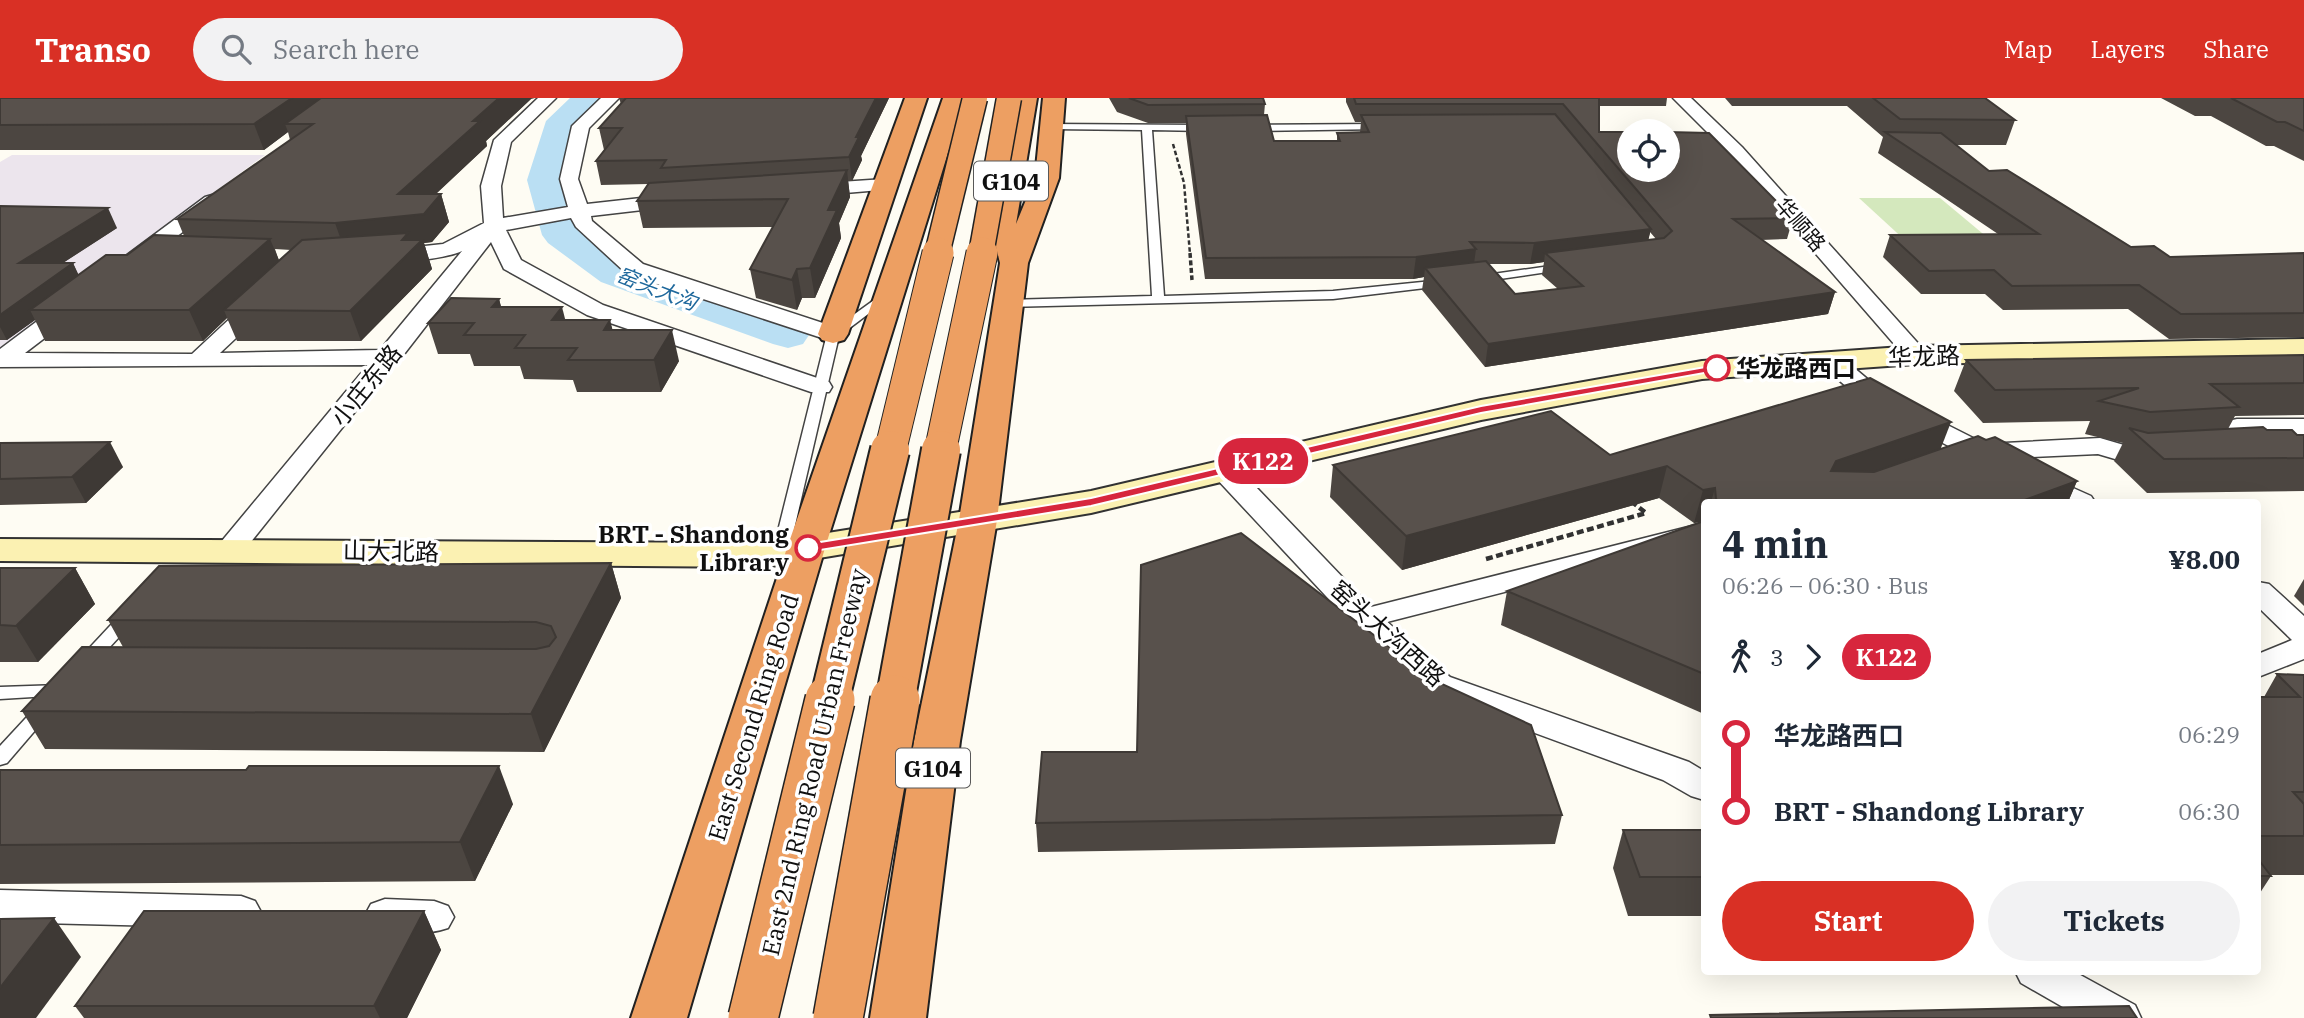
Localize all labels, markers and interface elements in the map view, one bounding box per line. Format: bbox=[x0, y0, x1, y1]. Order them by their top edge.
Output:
search box bbox=[193, 18, 683, 81]
text: Transo bbox=[35, 28, 151, 71]
icon: search bbox=[217, 30, 255, 68]
text: Search here bbox=[273, 32, 420, 66]
text: Map bbox=[2004, 33, 2052, 65]
text: Layers bbox=[2090, 33, 2165, 65]
text: Share bbox=[2203, 33, 2269, 65]
map controls bbox=[1617, 119, 1680, 182]
button: locate bbox=[1617, 119, 1680, 182]
road number: G104 bbox=[974, 162, 1048, 200]
street label: 华顺路 bbox=[1770, 191, 1832, 257]
water label: 窑头大沟 bbox=[613, 260, 703, 317]
street label: 小庄东路 bbox=[323, 338, 409, 432]
street label: 华龙路 bbox=[1887, 339, 1961, 373]
place label: 华龙路西口 bbox=[1736, 352, 1856, 384]
marker: 华龙路西口 bbox=[1704, 355, 1730, 381]
line badge: K122 bbox=[1214, 438, 1312, 484]
text: K122 bbox=[1232, 445, 1294, 477]
place label: BRT - Shandong Library bbox=[598, 518, 789, 578]
text: 4 min bbox=[1722, 519, 1828, 568]
street label: 山大北路 bbox=[343, 534, 439, 568]
marker: BRT - Shandong Library bbox=[795, 535, 821, 561]
text: ¥8.00 bbox=[2168, 542, 2240, 576]
street label: East 2nd Ring Road Urban Freeway bbox=[754, 565, 874, 959]
text: 06:26 – 06:30 · Bus bbox=[1722, 570, 1929, 600]
street label: 窑头大沟西路 bbox=[1324, 573, 1452, 693]
street label: East Second Ring Road bbox=[700, 589, 806, 845]
icon: walk bbox=[1722, 638, 1760, 676]
icon: forward bbox=[1794, 638, 1832, 676]
text: K122 bbox=[1856, 641, 1917, 673]
text: 3 bbox=[1770, 642, 1784, 672]
text: 华龙路西口 bbox=[1774, 718, 1904, 752]
text: 06:29 bbox=[2178, 719, 2240, 749]
road number: G104 bbox=[896, 748, 970, 788]
text: BRT - Shandong Library bbox=[1774, 794, 2084, 828]
text: 06:30 bbox=[2178, 796, 2240, 826]
button: Start bbox=[1722, 881, 1974, 961]
button: Tickets bbox=[1988, 881, 2240, 961]

